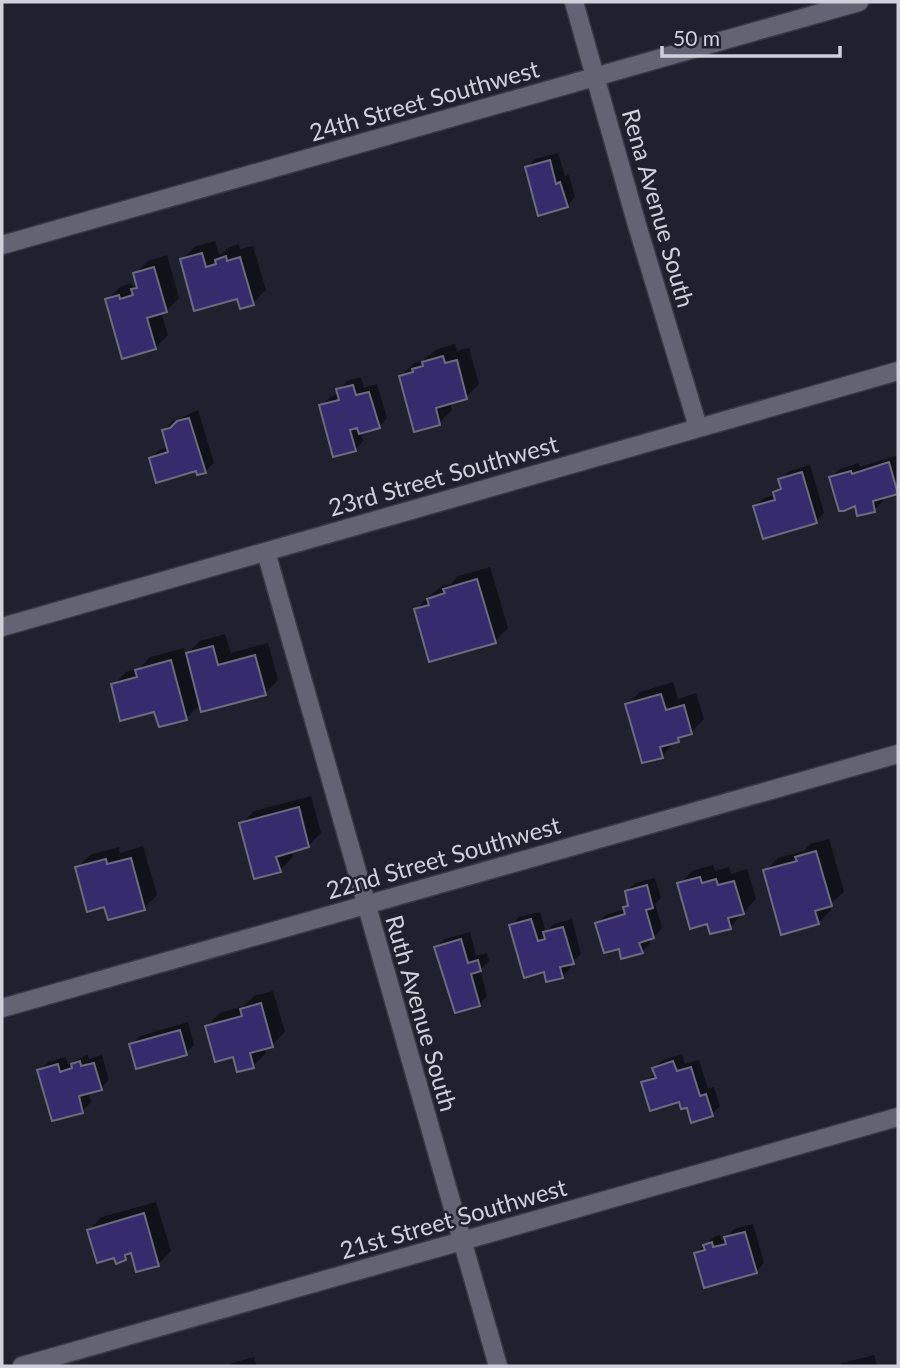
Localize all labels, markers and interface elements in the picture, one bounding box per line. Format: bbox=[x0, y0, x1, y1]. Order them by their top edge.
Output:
scale bar bbox=[662, 14, 841, 58]
text: 50 m bbox=[673, 25, 720, 50]
street label: 24th Street Southwest bbox=[306, 53, 543, 147]
street label: Rena Avenue South bbox=[617, 105, 701, 311]
street label: 23rd Street Southwest bbox=[325, 428, 561, 522]
street label: 22nd Street Southwest bbox=[323, 810, 564, 904]
street label: Ruth Avenue South bbox=[380, 912, 464, 1114]
street label: 21st Street Southwest bbox=[336, 1172, 570, 1264]

